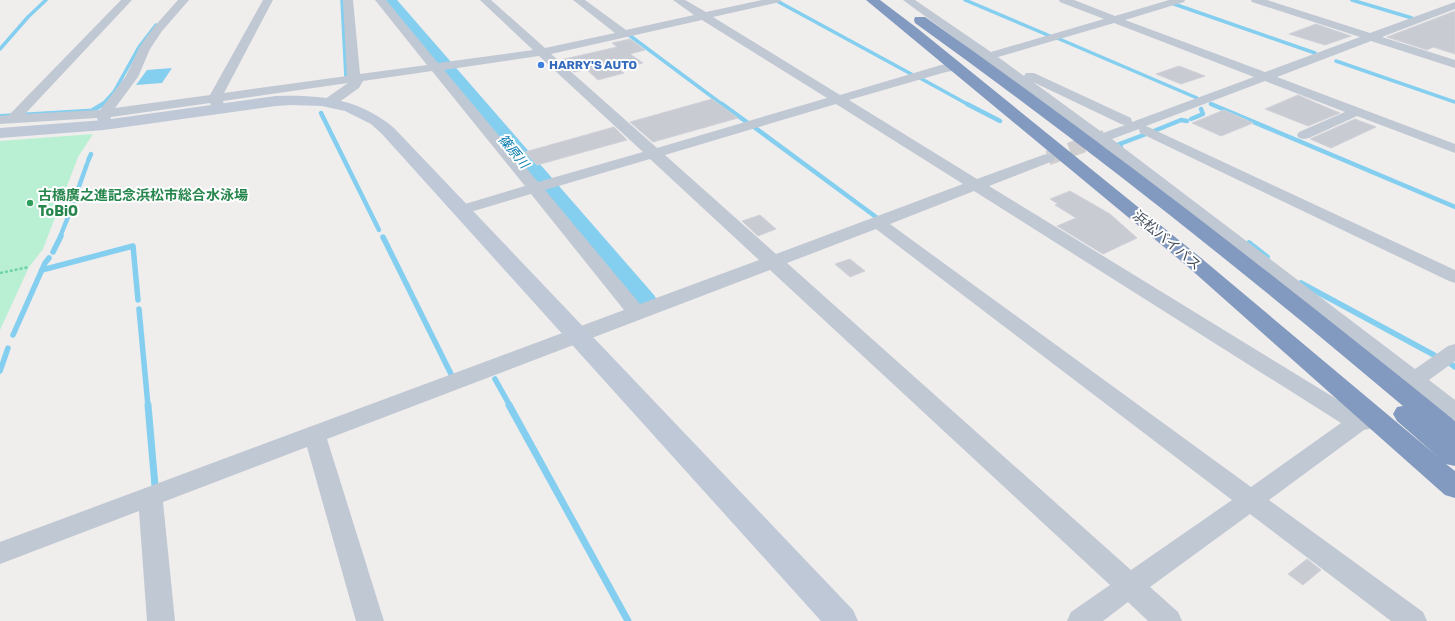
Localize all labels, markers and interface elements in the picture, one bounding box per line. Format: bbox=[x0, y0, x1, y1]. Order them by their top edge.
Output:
place label: HARRY'S AUTO bbox=[549, 58, 637, 72]
marker: HARRY'S AUTO bbox=[536, 60, 546, 70]
water label: 篠原川 bbox=[495, 132, 533, 173]
place label: 古橋廣之進記念浜松市総合水泳場 ToBiO bbox=[38, 187, 248, 220]
marker: 古橋廣之進記念浜松市総合水泳場 ToBiO bbox=[25, 198, 35, 208]
street label: 浜松バイパス bbox=[1129, 207, 1204, 274]

